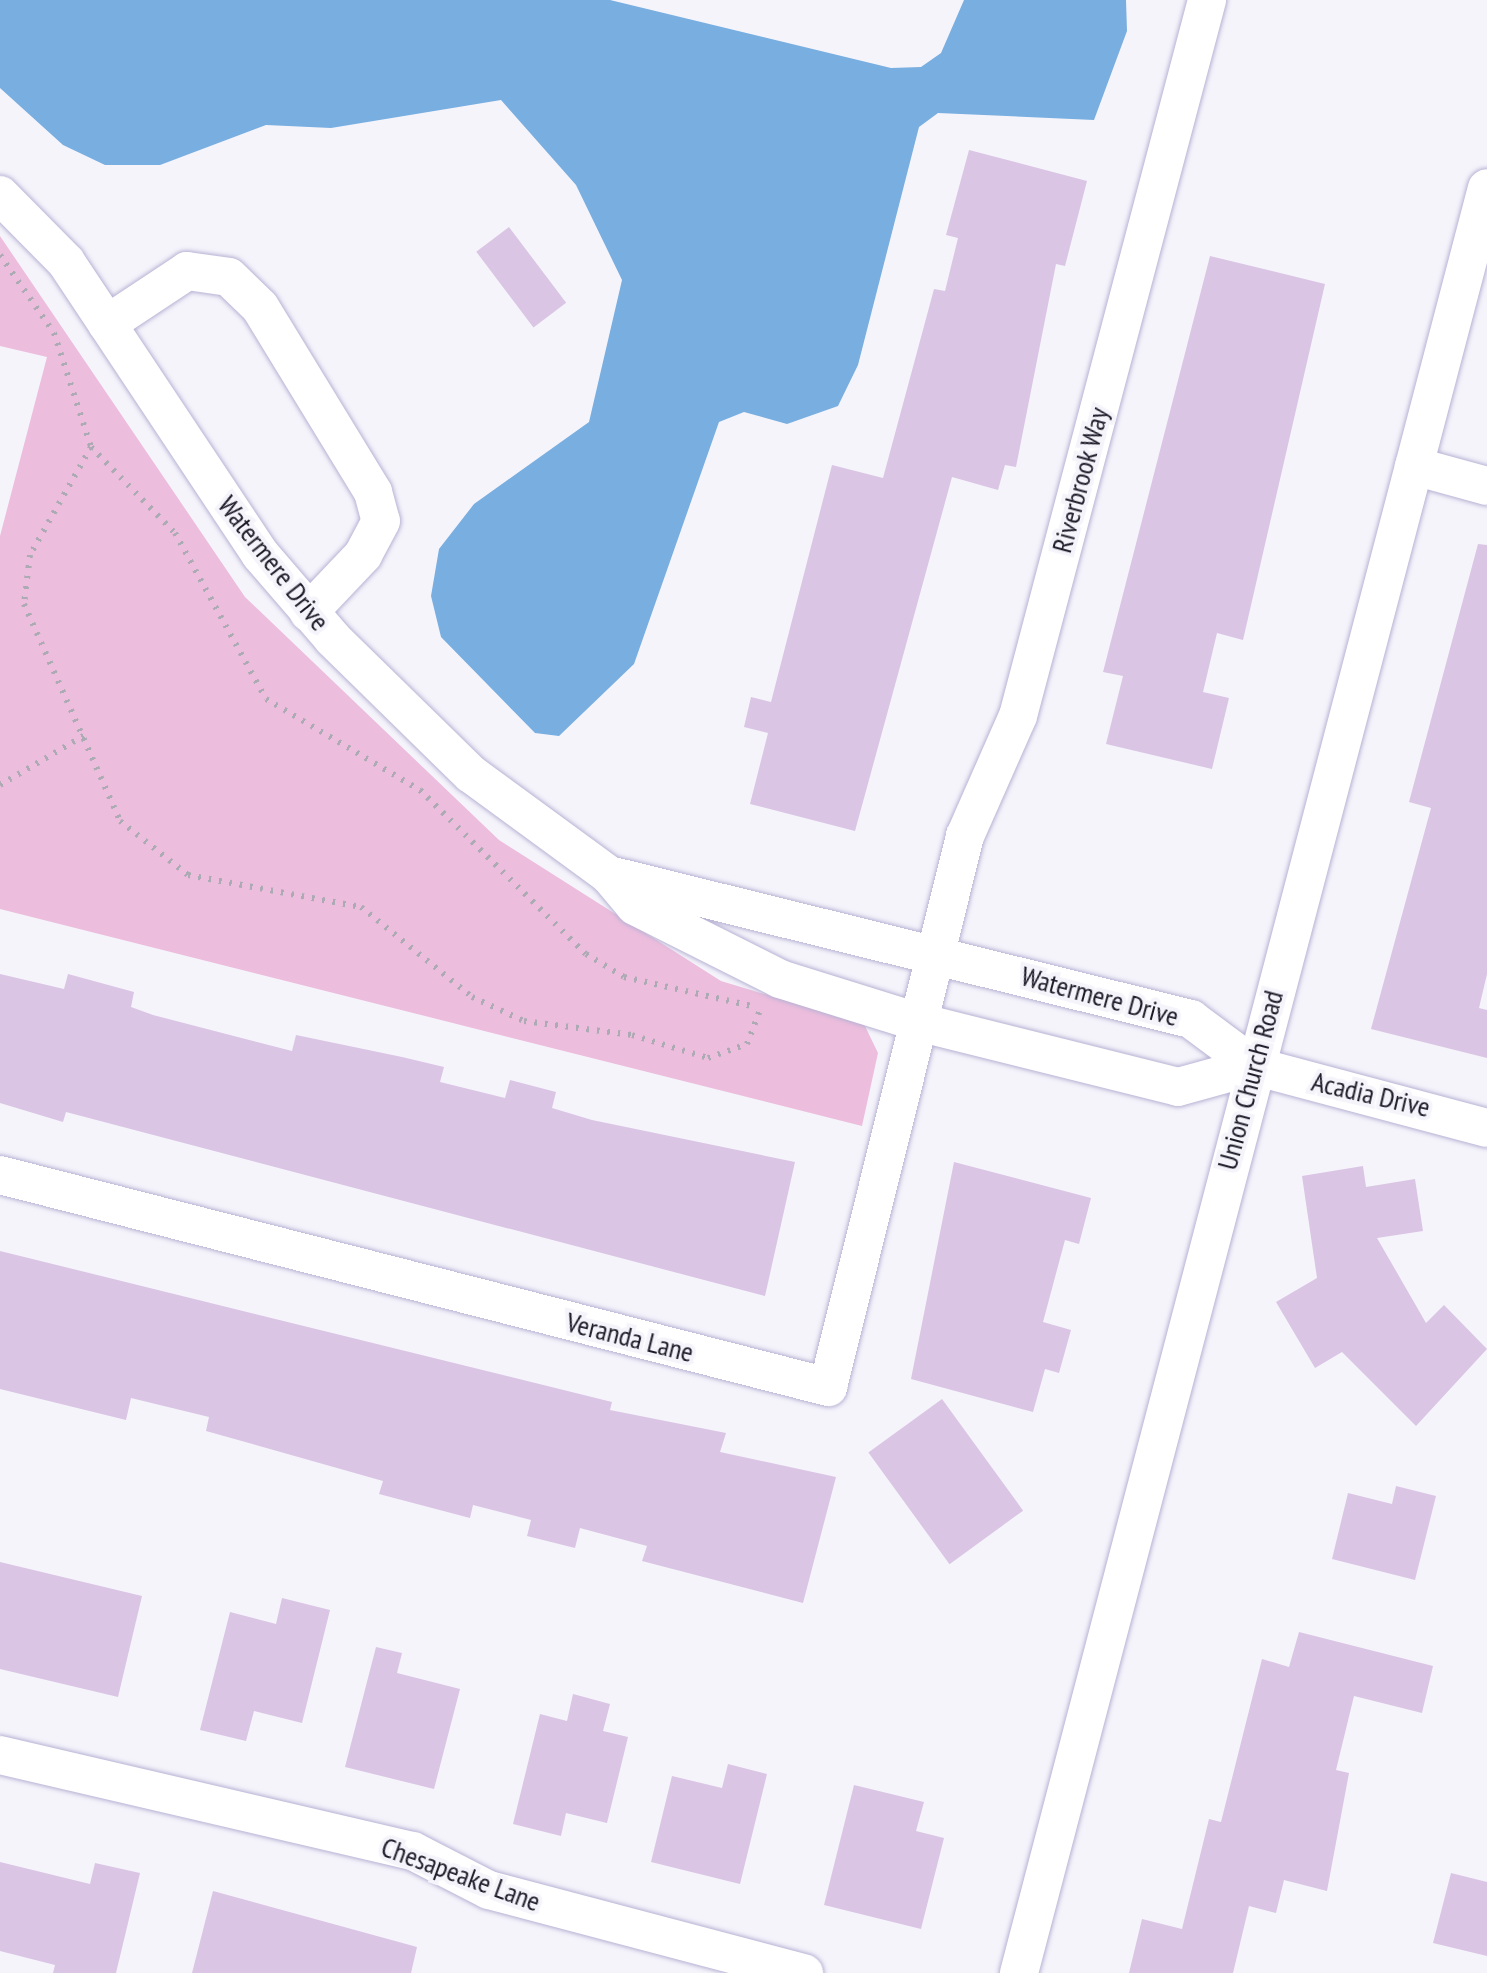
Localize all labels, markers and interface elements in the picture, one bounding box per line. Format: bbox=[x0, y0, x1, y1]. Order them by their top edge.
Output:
street label: Riverbrook Way bbox=[1044, 403, 1116, 557]
street label: Watermere Drive bbox=[211, 489, 337, 637]
street label: Watermere Drive bbox=[1018, 959, 1182, 1033]
street label: Union Church Road bbox=[1210, 987, 1290, 1173]
street label: Acadia Drive bbox=[1309, 1064, 1433, 1124]
street label: Veranda Lane bbox=[563, 1305, 697, 1369]
street label: Chesapeake Lane bbox=[377, 1830, 545, 1918]

